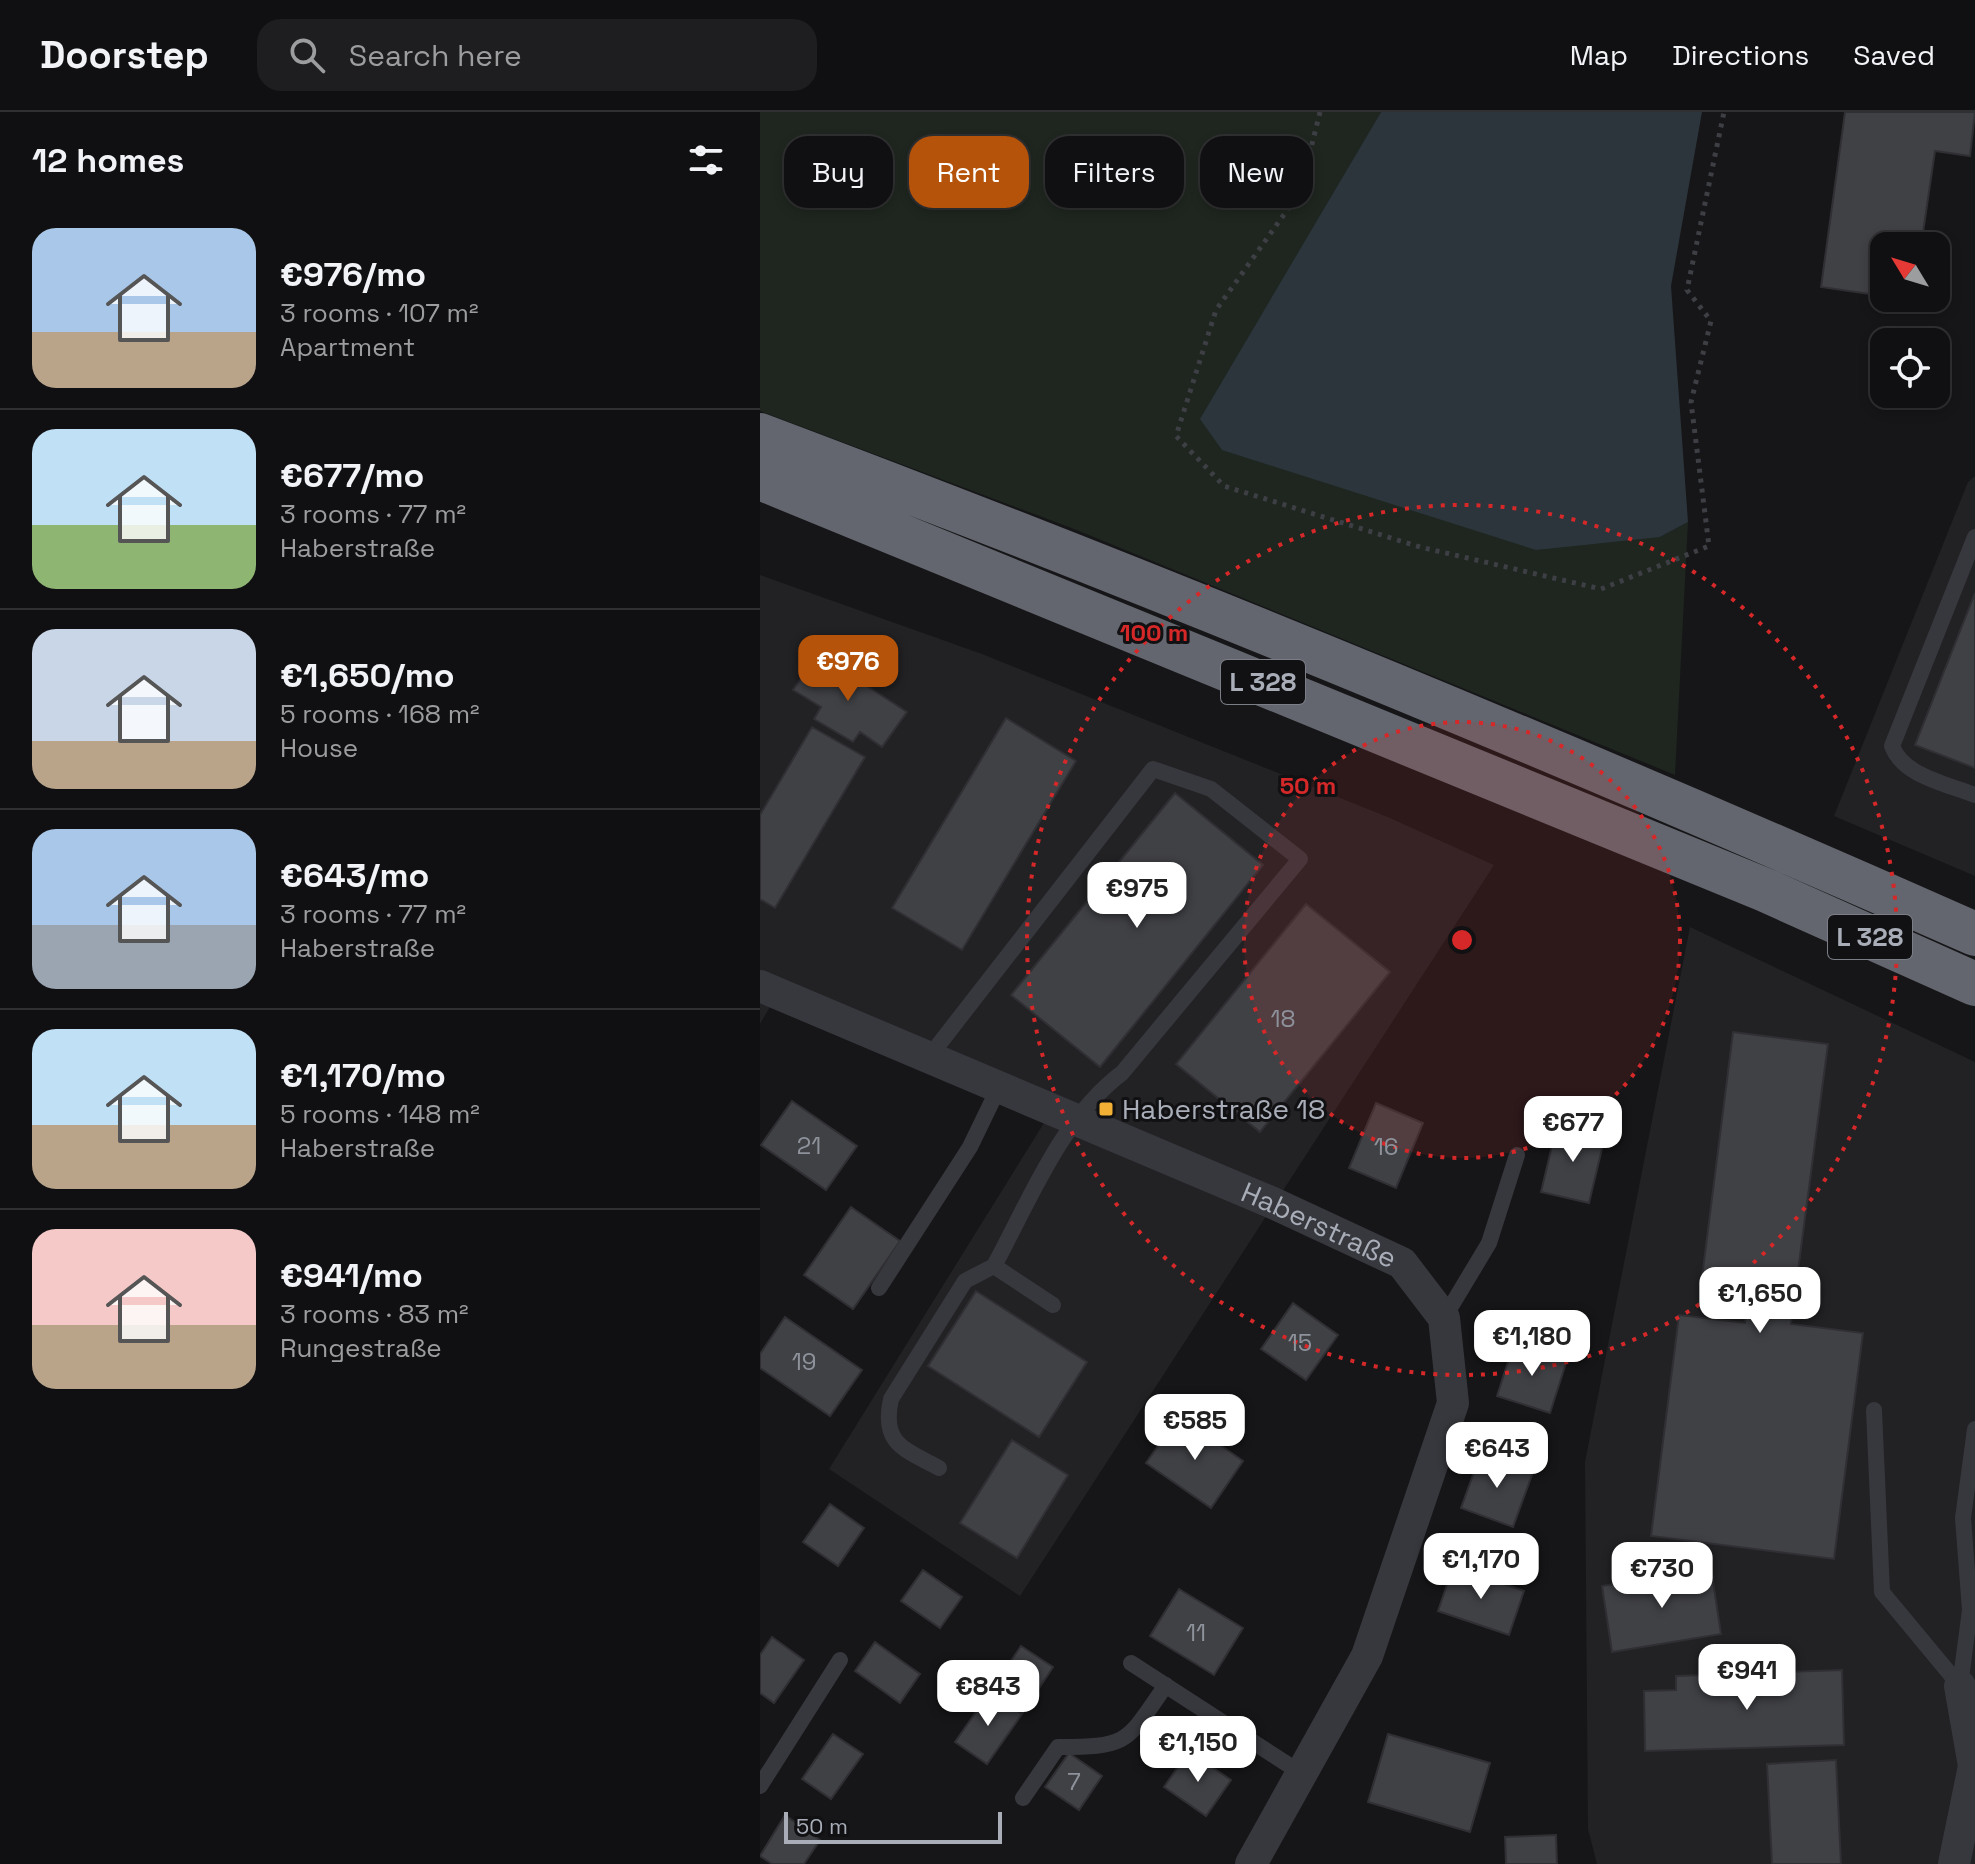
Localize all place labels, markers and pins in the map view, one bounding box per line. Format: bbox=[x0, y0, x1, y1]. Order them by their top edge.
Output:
pin: €976 bbox=[801, 635, 895, 703]
pin: €975 bbox=[1090, 862, 1184, 930]
centre of rings bbox=[1448, 926, 1476, 954]
place label: Haberstraße 18 bbox=[1122, 1091, 1325, 1127]
pin: €677 bbox=[1526, 1096, 1620, 1164]
marker: Haberstraße 18 bbox=[1097, 1100, 1115, 1118]
pin: €1,650 bbox=[1695, 1267, 1825, 1335]
pin: €1,180 bbox=[1467, 1310, 1597, 1378]
pin: €585 bbox=[1148, 1394, 1242, 1462]
pin: €643 bbox=[1450, 1422, 1544, 1490]
pin: €1,170 bbox=[1416, 1533, 1546, 1601]
pin: €730 bbox=[1615, 1542, 1709, 1610]
pin: €941 bbox=[1700, 1644, 1794, 1712]
pin: €843 bbox=[941, 1660, 1035, 1728]
pin: €1,150 bbox=[1133, 1716, 1263, 1784]

